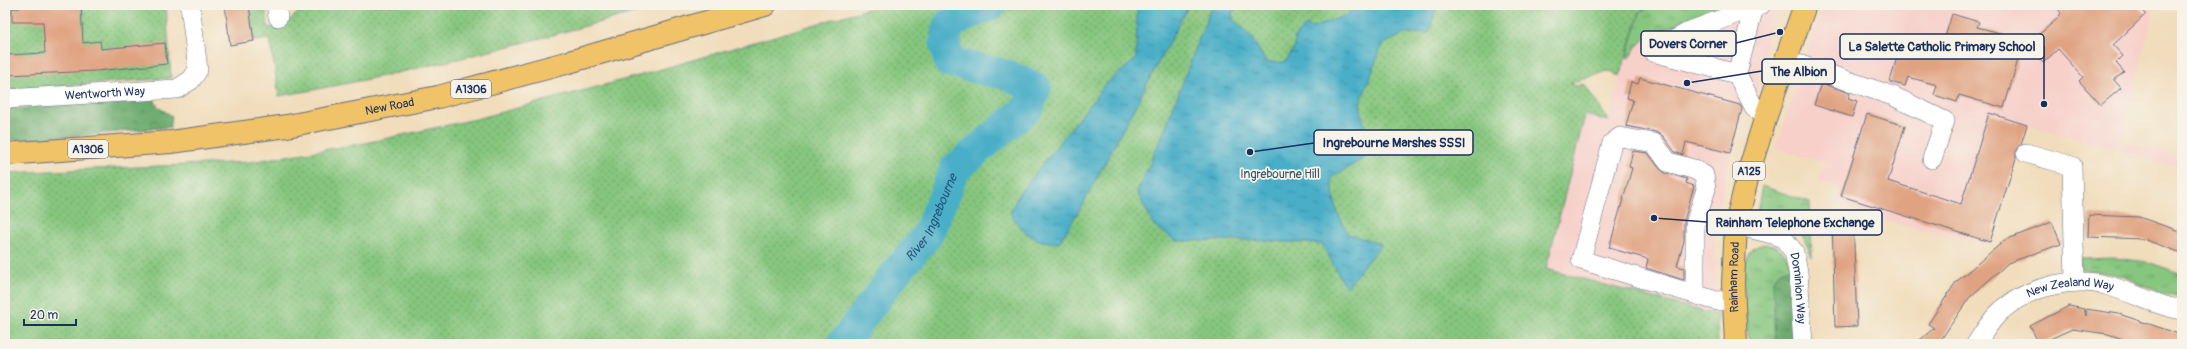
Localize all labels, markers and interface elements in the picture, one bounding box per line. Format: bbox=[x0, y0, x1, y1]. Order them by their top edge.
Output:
callout: Dovers Corner bbox=[1641, 31, 1736, 56]
callout: La Salette Catholic Primary School bbox=[1840, 34, 2044, 59]
text: Dovers Corner bbox=[1649, 36, 1728, 52]
text: La Salette Catholic Primary School bbox=[1848, 39, 2036, 55]
callout: The Albion bbox=[1762, 59, 1835, 84]
text: The Albion bbox=[1770, 64, 1828, 80]
road number: A1306 bbox=[451, 80, 491, 98]
street label: Wentworth Way bbox=[64, 84, 145, 104]
street label: New Road bbox=[364, 95, 416, 119]
callout: Ingrebourne Marshes SSSI bbox=[1314, 130, 1473, 155]
text: Ingrebourne Marshes SSSI bbox=[1323, 135, 1465, 151]
road number: A1306 bbox=[68, 140, 108, 158]
road number: A125 bbox=[1733, 162, 1765, 180]
park label: Ingrebourne Hill bbox=[1240, 167, 1320, 182]
water label: River Ingrebourne bbox=[902, 170, 962, 265]
callout: Rainham Telephone Exchange bbox=[1707, 210, 1882, 235]
text: Rainham Telephone Exchange bbox=[1716, 215, 1875, 231]
street label: Rainham Road bbox=[1726, 241, 1743, 313]
street label: Dominion Way bbox=[1786, 251, 1809, 324]
street label: New Zealand Way bbox=[2024, 275, 2115, 301]
scale bar bbox=[24, 301, 76, 327]
text: 20 m bbox=[30, 308, 59, 323]

